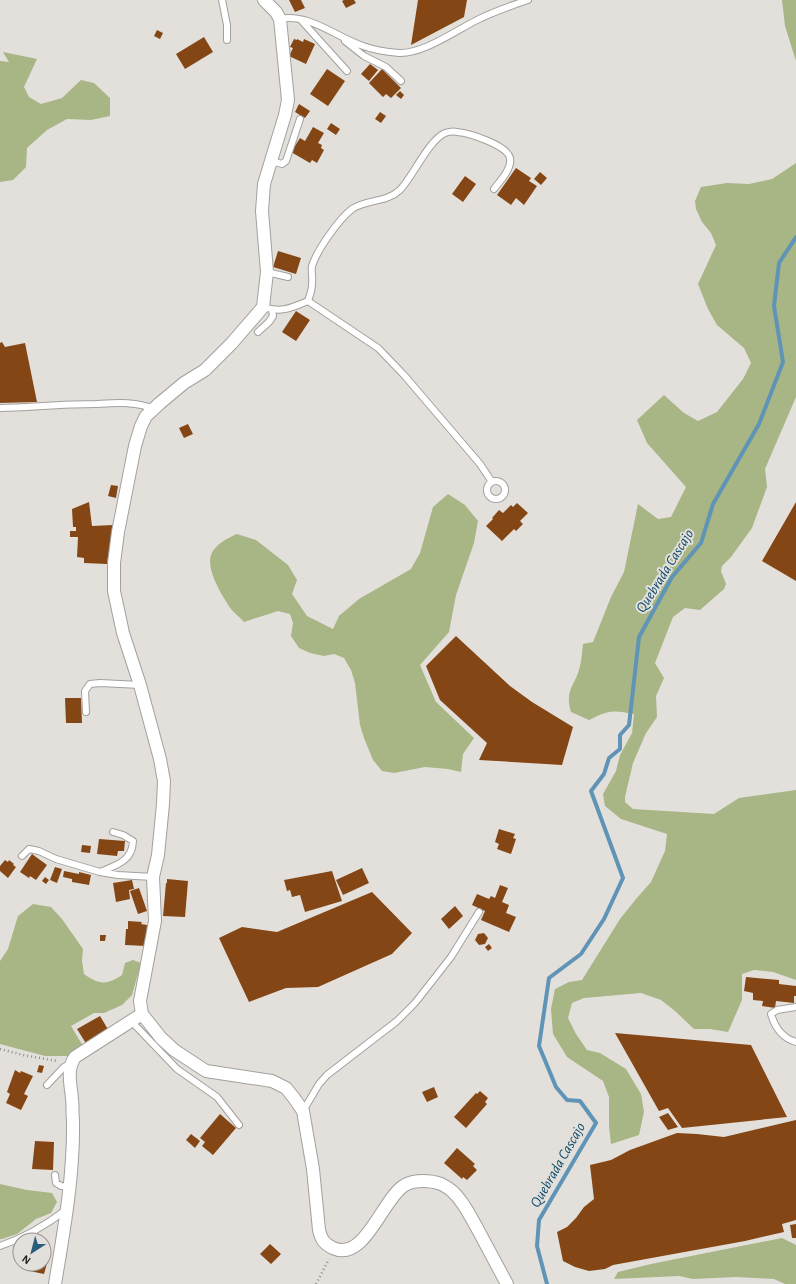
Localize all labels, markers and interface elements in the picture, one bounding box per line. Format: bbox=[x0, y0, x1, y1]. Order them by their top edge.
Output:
water label: Quebrada Cascajo bbox=[633, 527, 697, 615]
water label: Quebrada Cascajo bbox=[528, 1120, 588, 1210]
north arrow bbox=[12, 1232, 52, 1272]
text: N bbox=[20, 1253, 33, 1266]

